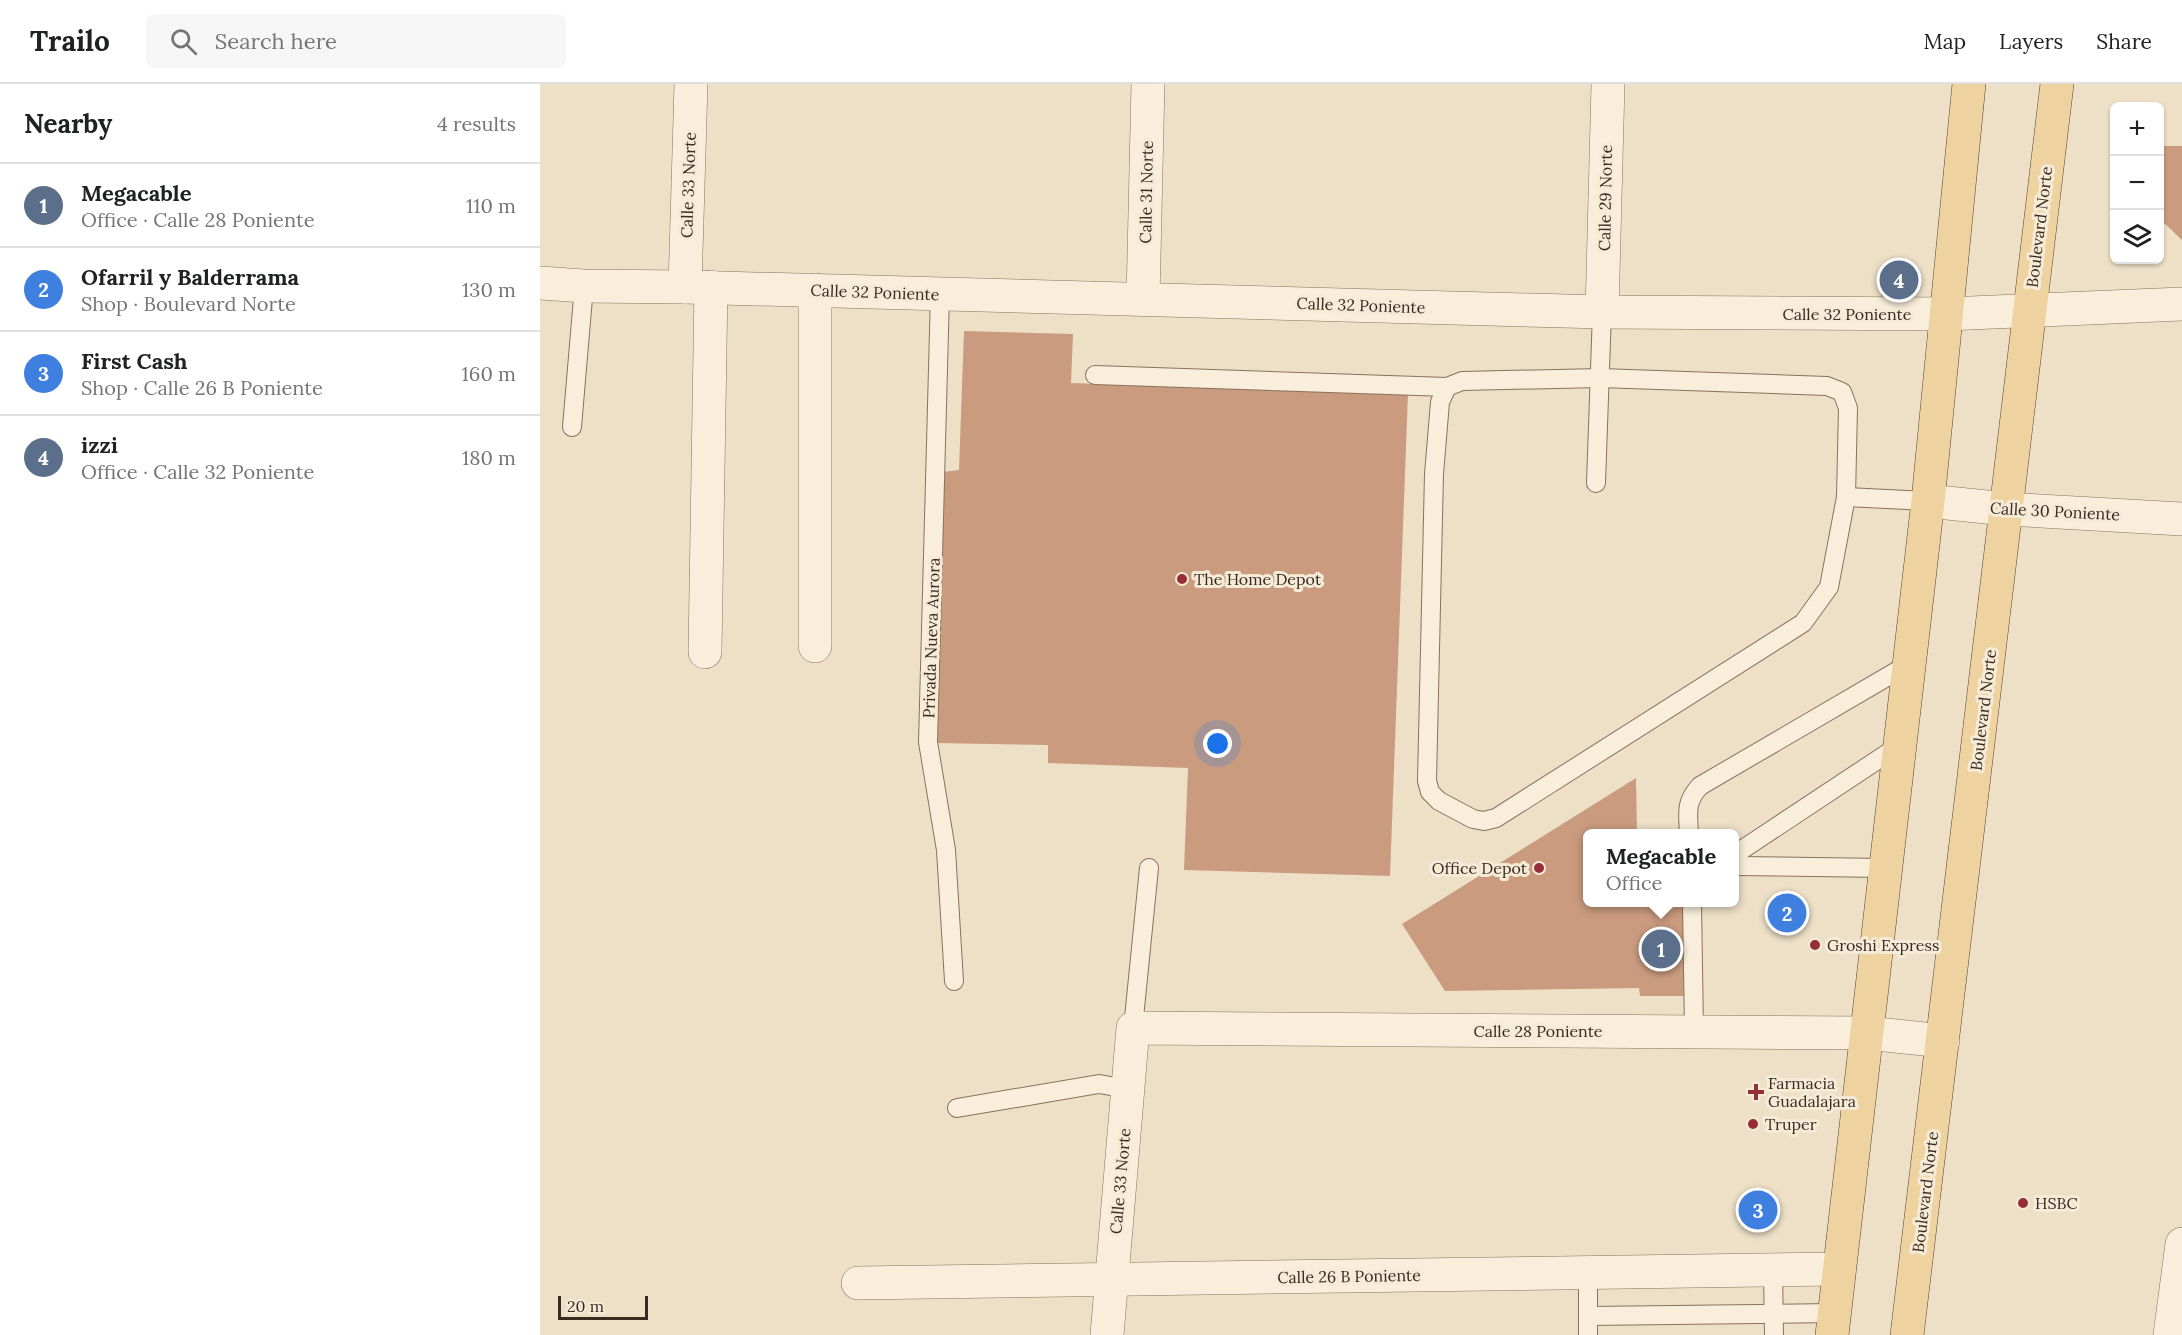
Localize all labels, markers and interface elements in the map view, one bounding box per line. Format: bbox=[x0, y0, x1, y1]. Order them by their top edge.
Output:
search box bbox=[146, 14, 566, 68]
text: Trailo bbox=[30, 23, 110, 59]
icon: search bbox=[167, 25, 200, 58]
text: Search here bbox=[215, 27, 337, 55]
text: Map bbox=[1923, 28, 1966, 55]
text: Layers bbox=[1999, 28, 2063, 55]
text: Share bbox=[2096, 28, 2152, 55]
map controls bbox=[2110, 102, 2164, 264]
button: + bbox=[2110, 102, 2164, 156]
text: Nearby bbox=[24, 107, 112, 140]
text: 4 results bbox=[437, 111, 516, 136]
street label: Calle 33 Norte bbox=[676, 131, 700, 238]
street label: Calle 31 Norte bbox=[1135, 140, 1157, 244]
street label: Calle 29 Norte bbox=[1594, 144, 1616, 251]
button: − bbox=[2110, 156, 2164, 210]
street label: Boulevard Norte bbox=[2022, 165, 2056, 289]
text: Megacable bbox=[81, 179, 192, 207]
text: 1 bbox=[39, 193, 48, 218]
text: 110 m bbox=[466, 193, 516, 218]
text: Office · Calle 28 Poniente bbox=[81, 207, 314, 232]
button: layers bbox=[2110, 210, 2164, 264]
pin: 4 bbox=[1880, 258, 1918, 302]
text: Ofarril y Balderrama bbox=[81, 263, 299, 291]
text: 2 bbox=[38, 277, 49, 302]
text: 130 m bbox=[462, 277, 516, 302]
street label: Calle 32 Poniente bbox=[810, 280, 940, 304]
text: Shop · Boulevard Norte bbox=[81, 291, 296, 316]
street label: Calle 32 Poniente bbox=[1296, 293, 1426, 317]
street label: Calle 32 Poniente bbox=[1783, 304, 1912, 324]
text: First Cash bbox=[81, 347, 188, 375]
text: 3 bbox=[38, 361, 49, 386]
text: 160 m bbox=[462, 361, 516, 386]
text: Shop · Calle 26 B Poniente bbox=[81, 375, 323, 400]
text: izzi bbox=[81, 431, 118, 459]
text: 4 bbox=[38, 445, 49, 470]
text: 180 m bbox=[462, 445, 516, 470]
text: Office · Calle 32 Poniente bbox=[81, 459, 314, 484]
street label: Calle 30 Poniente bbox=[1989, 498, 2121, 524]
street label: Privada Nueva Aurora bbox=[918, 557, 944, 719]
place label: The Home Depot bbox=[1194, 569, 1322, 589]
marker: The Home Depot bbox=[1175, 572, 1189, 586]
street label: Boulevard Norte bbox=[1966, 648, 2000, 772]
your location bbox=[1203, 729, 1232, 758]
popup bbox=[1583, 829, 1739, 907]
text: Megacable bbox=[1606, 842, 1716, 870]
place label: Office Depot bbox=[1432, 858, 1528, 878]
marker: Office Depot bbox=[1532, 861, 1546, 875]
text: Office bbox=[1606, 870, 1662, 895]
pin: 2 bbox=[1768, 890, 1806, 936]
pin: 1 bbox=[1642, 926, 1680, 972]
place label: Groshi Express bbox=[1827, 935, 1939, 955]
marker: Groshi Express bbox=[1808, 938, 1822, 952]
street label: Calle 28 Poniente bbox=[1473, 1021, 1603, 1041]
place label: Farmacia Guadalajara bbox=[1768, 1073, 1856, 1111]
marker: Farmacia Guadalajara bbox=[1749, 1085, 1763, 1099]
place label: Truper bbox=[1765, 1114, 1817, 1134]
marker: Truper bbox=[1746, 1117, 1760, 1131]
street label: Calle 33 Norte bbox=[1105, 1127, 1135, 1235]
street label: Boulevard Norte bbox=[1908, 1130, 1942, 1254]
pin: 3 bbox=[1738, 1188, 1778, 1232]
place label: HSBC bbox=[2035, 1193, 2078, 1213]
marker: HSBC bbox=[2016, 1196, 2030, 1210]
street label: Calle 26 B Poniente bbox=[1277, 1265, 1421, 1287]
scale bar bbox=[558, 1293, 648, 1320]
text: 20 m bbox=[567, 1296, 604, 1316]

